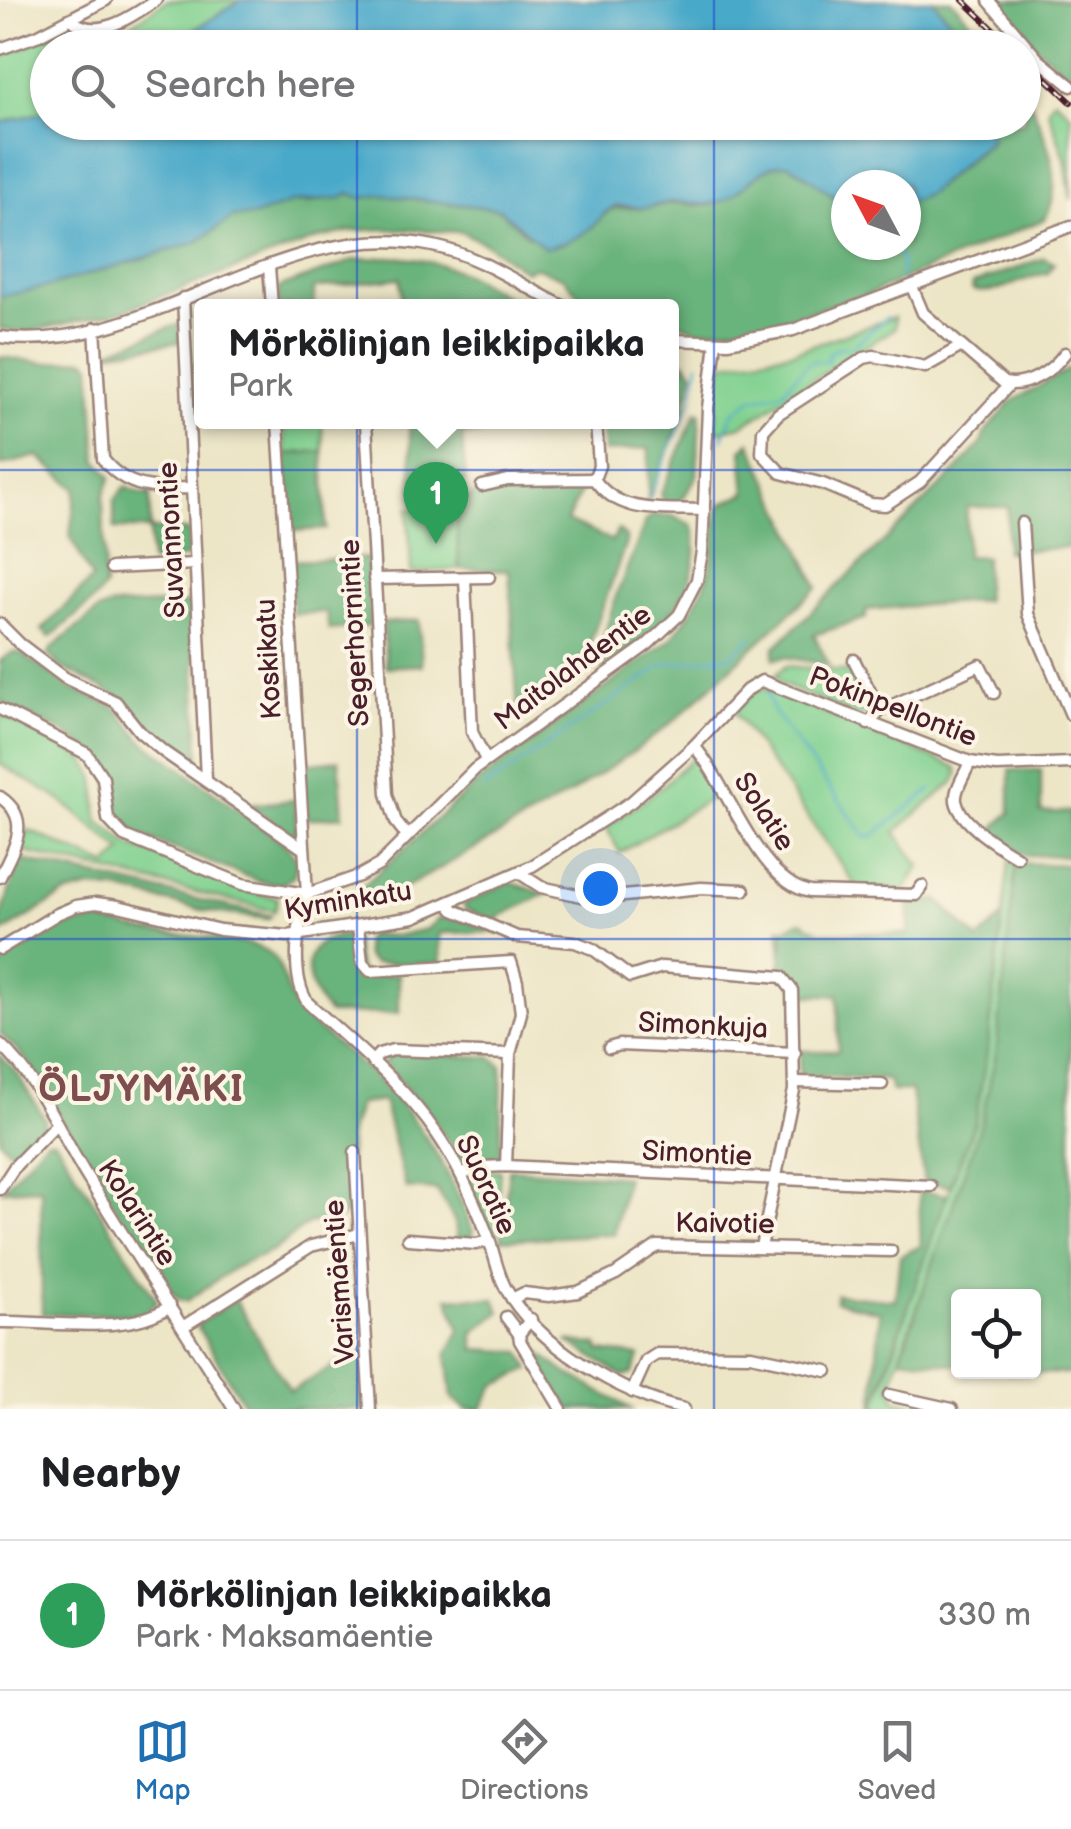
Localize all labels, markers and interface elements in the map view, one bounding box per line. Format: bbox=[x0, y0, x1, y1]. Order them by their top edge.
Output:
search box bbox=[30, 30, 1041, 140]
icon: search bbox=[65, 58, 120, 113]
text: Search here bbox=[145, 63, 356, 108]
north arrow bbox=[831, 170, 921, 260]
popup bbox=[194, 299, 679, 429]
text: Mörkölinjan leikkipaikka bbox=[228, 322, 645, 367]
text: Park bbox=[228, 367, 292, 406]
street label: Suvannontie bbox=[151, 461, 193, 619]
pin: 1 bbox=[404, 462, 468, 544]
street label: Segerhornintie bbox=[334, 538, 376, 728]
street label: Koskikatu bbox=[249, 598, 289, 720]
street label: Maitolahdentie bbox=[488, 598, 658, 738]
street label: Pokinpellontie bbox=[804, 660, 982, 754]
street label: Solatie bbox=[727, 767, 801, 857]
your location bbox=[575, 863, 626, 914]
street label: Kyminkatu bbox=[282, 875, 414, 927]
street label: Simonkuja bbox=[637, 1006, 769, 1046]
district label: ÖLJYMÄKI bbox=[38, 1066, 246, 1112]
street label: Suoratie bbox=[449, 1130, 523, 1240]
street label: Simontie bbox=[641, 1135, 753, 1173]
street label: Kolarintie bbox=[91, 1154, 183, 1272]
street label: Varismäentie bbox=[318, 1199, 362, 1365]
street label: Kaivotie bbox=[675, 1207, 775, 1241]
map controls bbox=[951, 1289, 1041, 1379]
button: locate bbox=[951, 1289, 1041, 1379]
text: Nearby bbox=[40, 1449, 180, 1500]
text: Mörkölinjan leikkipaikka bbox=[135, 1573, 552, 1618]
text: 1 bbox=[66, 1596, 79, 1635]
text: 330 m bbox=[938, 1596, 1031, 1635]
text: Park · Maksamäentie bbox=[135, 1618, 433, 1657]
tab: Map bbox=[135, 1714, 191, 1807]
tab: Directions bbox=[460, 1714, 589, 1807]
tab: Saved bbox=[858, 1714, 936, 1807]

